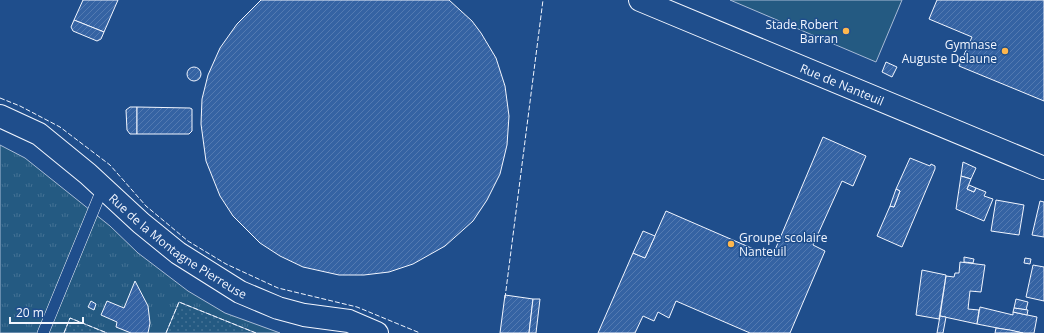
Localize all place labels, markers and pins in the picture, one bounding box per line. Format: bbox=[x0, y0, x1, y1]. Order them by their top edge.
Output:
place label: Stade Robert Barran bbox=[765, 16, 838, 47]
marker: Stade Robert Barran bbox=[841, 26, 851, 36]
place label: Gymnase Auguste Delaune bbox=[902, 36, 997, 67]
marker: Gymnase Auguste Delaune bbox=[1000, 46, 1010, 56]
place label: Groupe scolaire Nanteuil bbox=[739, 229, 828, 260]
marker: Groupe scolaire Nanteuil bbox=[726, 239, 736, 249]

